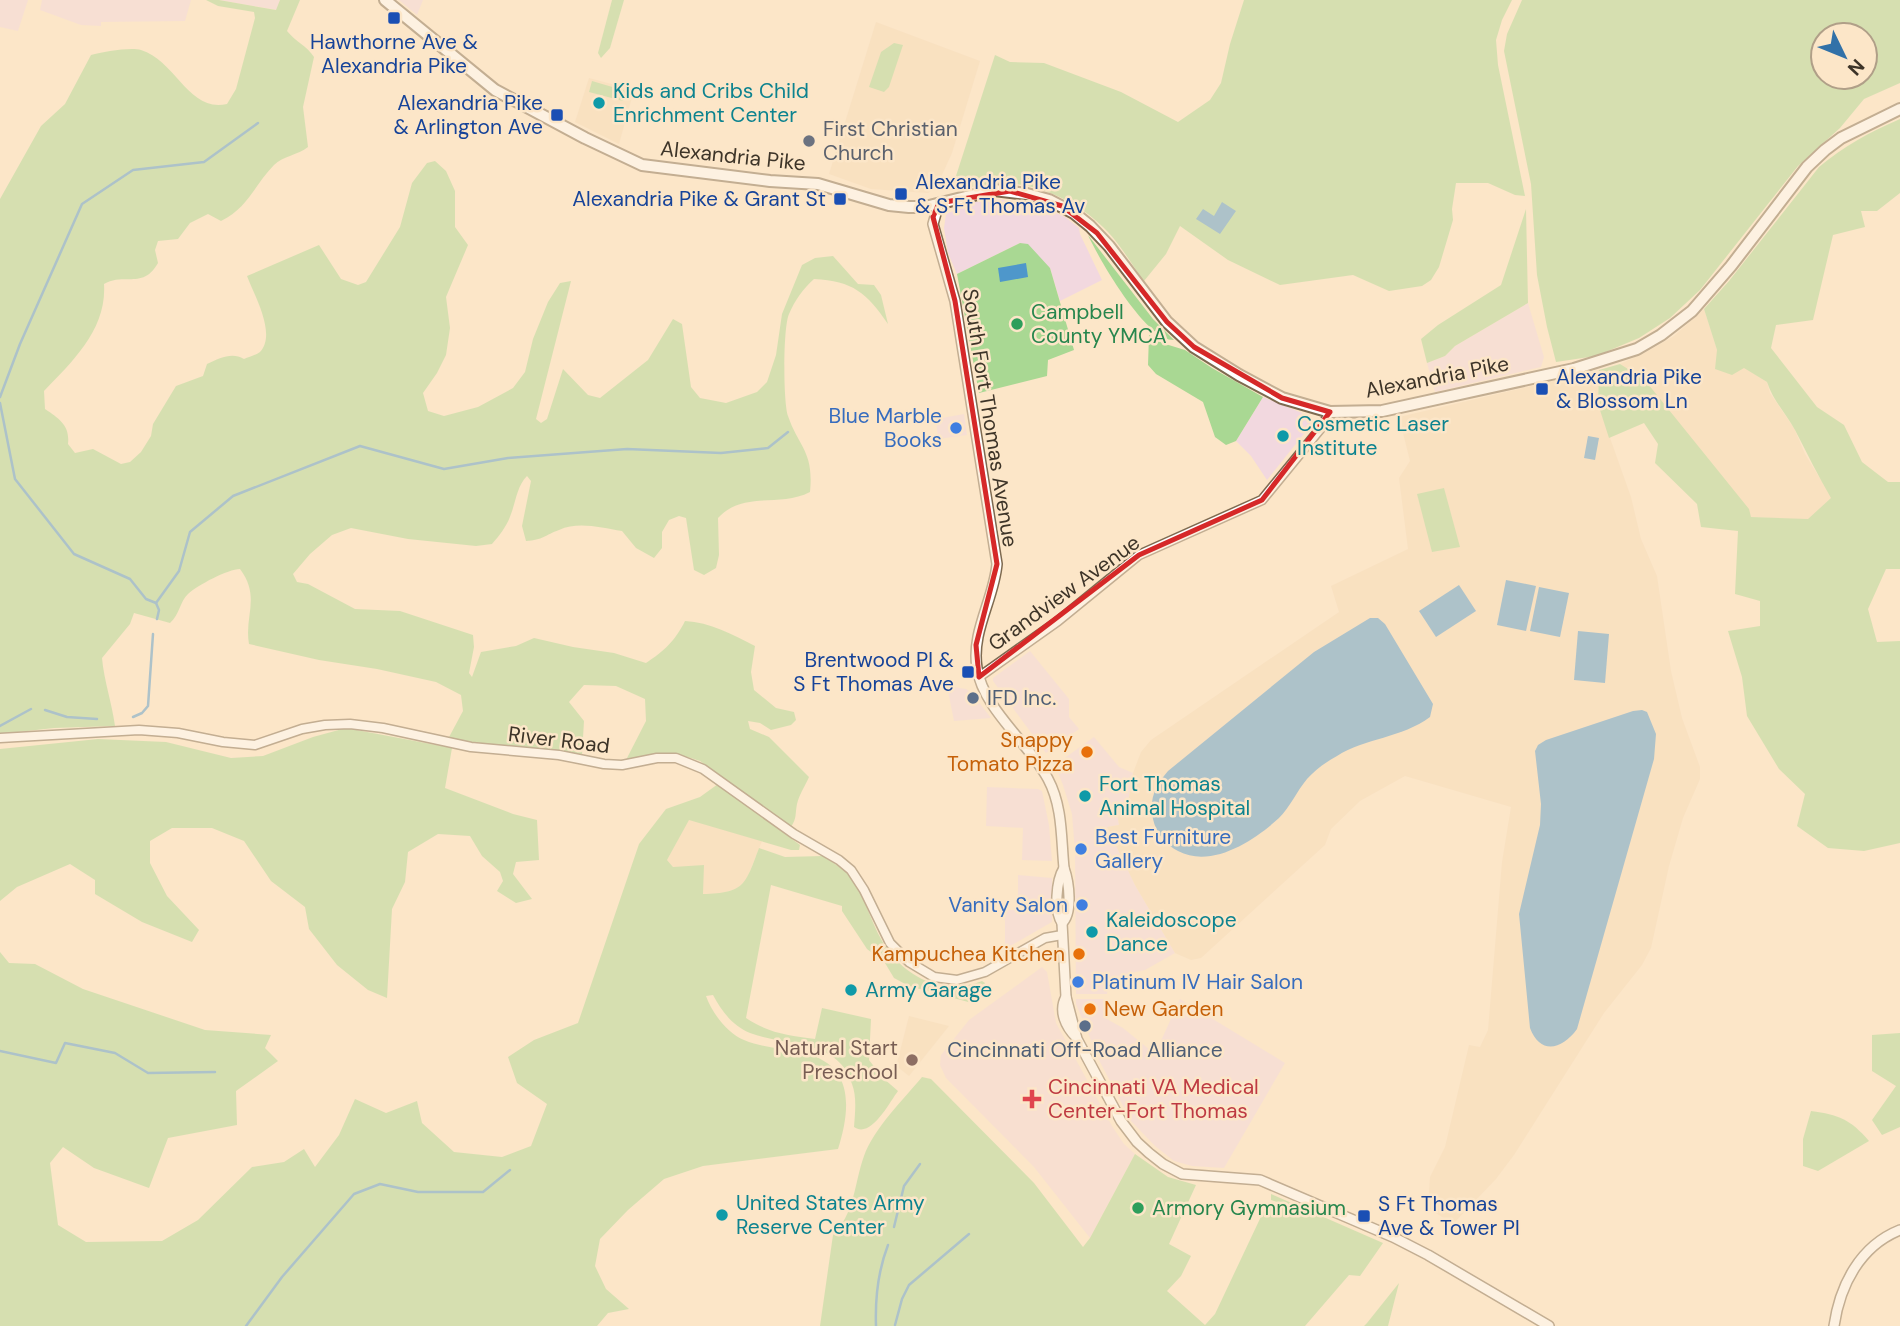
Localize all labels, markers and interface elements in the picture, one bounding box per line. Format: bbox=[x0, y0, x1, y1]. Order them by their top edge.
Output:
marker: Hawthorne Ave & Alexandria Pike bbox=[386, 10, 402, 26]
north arrow bbox=[1809, 21, 1879, 91]
place label: Hawthorne Ave & Alexandria Pike bbox=[310, 28, 478, 80]
text: N bbox=[1842, 54, 1870, 81]
place label: Kids and Cribs Child Enrichment Center bbox=[613, 77, 809, 129]
place label: Alexandria Pike & Arlington Ave bbox=[393, 89, 543, 141]
marker: Kids and Cribs Child Enrichment Center bbox=[591, 95, 607, 111]
marker: Alexandria Pike & Arlington Ave bbox=[549, 107, 565, 123]
place label: First Christian Church bbox=[823, 115, 958, 167]
marker: First Christian Church bbox=[801, 133, 817, 149]
street label: Alexandria Pike bbox=[659, 134, 807, 178]
place label: Alexandria Pike & S Ft Thomas Av bbox=[915, 168, 1085, 220]
place label: Alexandria Pike & Grant St bbox=[572, 185, 826, 213]
marker: Alexandria Pike & S Ft Thomas Av bbox=[893, 186, 909, 202]
marker: Alexandria Pike & Grant St bbox=[832, 191, 848, 207]
street label: South Fort Thomas Avenue bbox=[956, 287, 1024, 549]
place label: Campbell County YMCA bbox=[1031, 298, 1167, 350]
marker: Campbell County YMCA bbox=[1009, 316, 1025, 332]
street label: Alexandria Pike bbox=[1363, 349, 1511, 405]
place label: Alexandria Pike & Blossom Ln bbox=[1556, 363, 1702, 415]
marker: Alexandria Pike & Blossom Ln bbox=[1534, 381, 1550, 397]
place label: Blue Marble Books bbox=[828, 402, 942, 454]
place label: Cosmetic Laser Institute bbox=[1297, 410, 1449, 462]
marker: Blue Marble Books bbox=[948, 420, 964, 436]
marker: Cosmetic Laser Institute bbox=[1275, 428, 1291, 444]
street label: Grandview Avenue bbox=[983, 528, 1145, 657]
place label: Brentwood Pl & S Ft Thomas Ave bbox=[793, 646, 954, 698]
marker: Brentwood Pl & S Ft Thomas Ave bbox=[960, 664, 976, 680]
place label: IFD Inc. bbox=[987, 684, 1056, 712]
marker: IFD Inc. bbox=[965, 690, 981, 706]
street label: River Road bbox=[507, 720, 611, 760]
place label: Snappy Tomato Pizza bbox=[947, 726, 1073, 778]
marker: Snappy Tomato Pizza bbox=[1079, 744, 1095, 760]
place label: Fort Thomas Animal Hospital bbox=[1099, 770, 1250, 822]
marker: Fort Thomas Animal Hospital bbox=[1077, 788, 1093, 804]
place label: Best Furniture Gallery bbox=[1095, 823, 1231, 875]
marker: Best Furniture Gallery bbox=[1073, 841, 1089, 857]
place label: Vanity Salon bbox=[948, 891, 1068, 919]
marker: Vanity Salon bbox=[1074, 897, 1090, 913]
place label: Kaleidoscope Dance bbox=[1106, 906, 1237, 958]
marker: Kaleidoscope Dance bbox=[1084, 924, 1100, 940]
place label: Kampuchea Kitchen bbox=[872, 940, 1065, 968]
marker: Kampuchea Kitchen bbox=[1071, 946, 1087, 962]
place label: Platinum IV Hair Salon bbox=[1092, 968, 1303, 996]
marker: Platinum IV Hair Salon bbox=[1070, 974, 1086, 990]
place label: Army Garage bbox=[865, 976, 992, 1004]
marker: Army Garage bbox=[843, 982, 859, 998]
place label: New Garden bbox=[1104, 995, 1224, 1023]
marker: New Garden bbox=[1082, 1001, 1098, 1017]
marker: Cincinnati Off-Road Alliance bbox=[1077, 1018, 1093, 1034]
place label: Natural Start Preschool bbox=[775, 1034, 898, 1086]
place label: Cincinnati Off-Road Alliance bbox=[947, 1036, 1223, 1064]
marker: Natural Start Preschool bbox=[904, 1052, 920, 1068]
place label: Cincinnati VA Medical Center-Fort Thomas bbox=[1048, 1073, 1259, 1125]
marker: Cincinnati VA Medical Center-Fort Thomas bbox=[1022, 1089, 1042, 1109]
place label: United States Army Reserve Center bbox=[736, 1189, 925, 1241]
place label: S Ft Thomas Ave & Tower Pl bbox=[1378, 1190, 1520, 1242]
place label: Armory Gymnasium bbox=[1152, 1194, 1346, 1222]
marker: Armory Gymnasium bbox=[1130, 1200, 1146, 1216]
marker: United States Army Reserve Center bbox=[714, 1207, 730, 1223]
marker: S Ft Thomas Ave & Tower Pl bbox=[1356, 1208, 1372, 1224]

